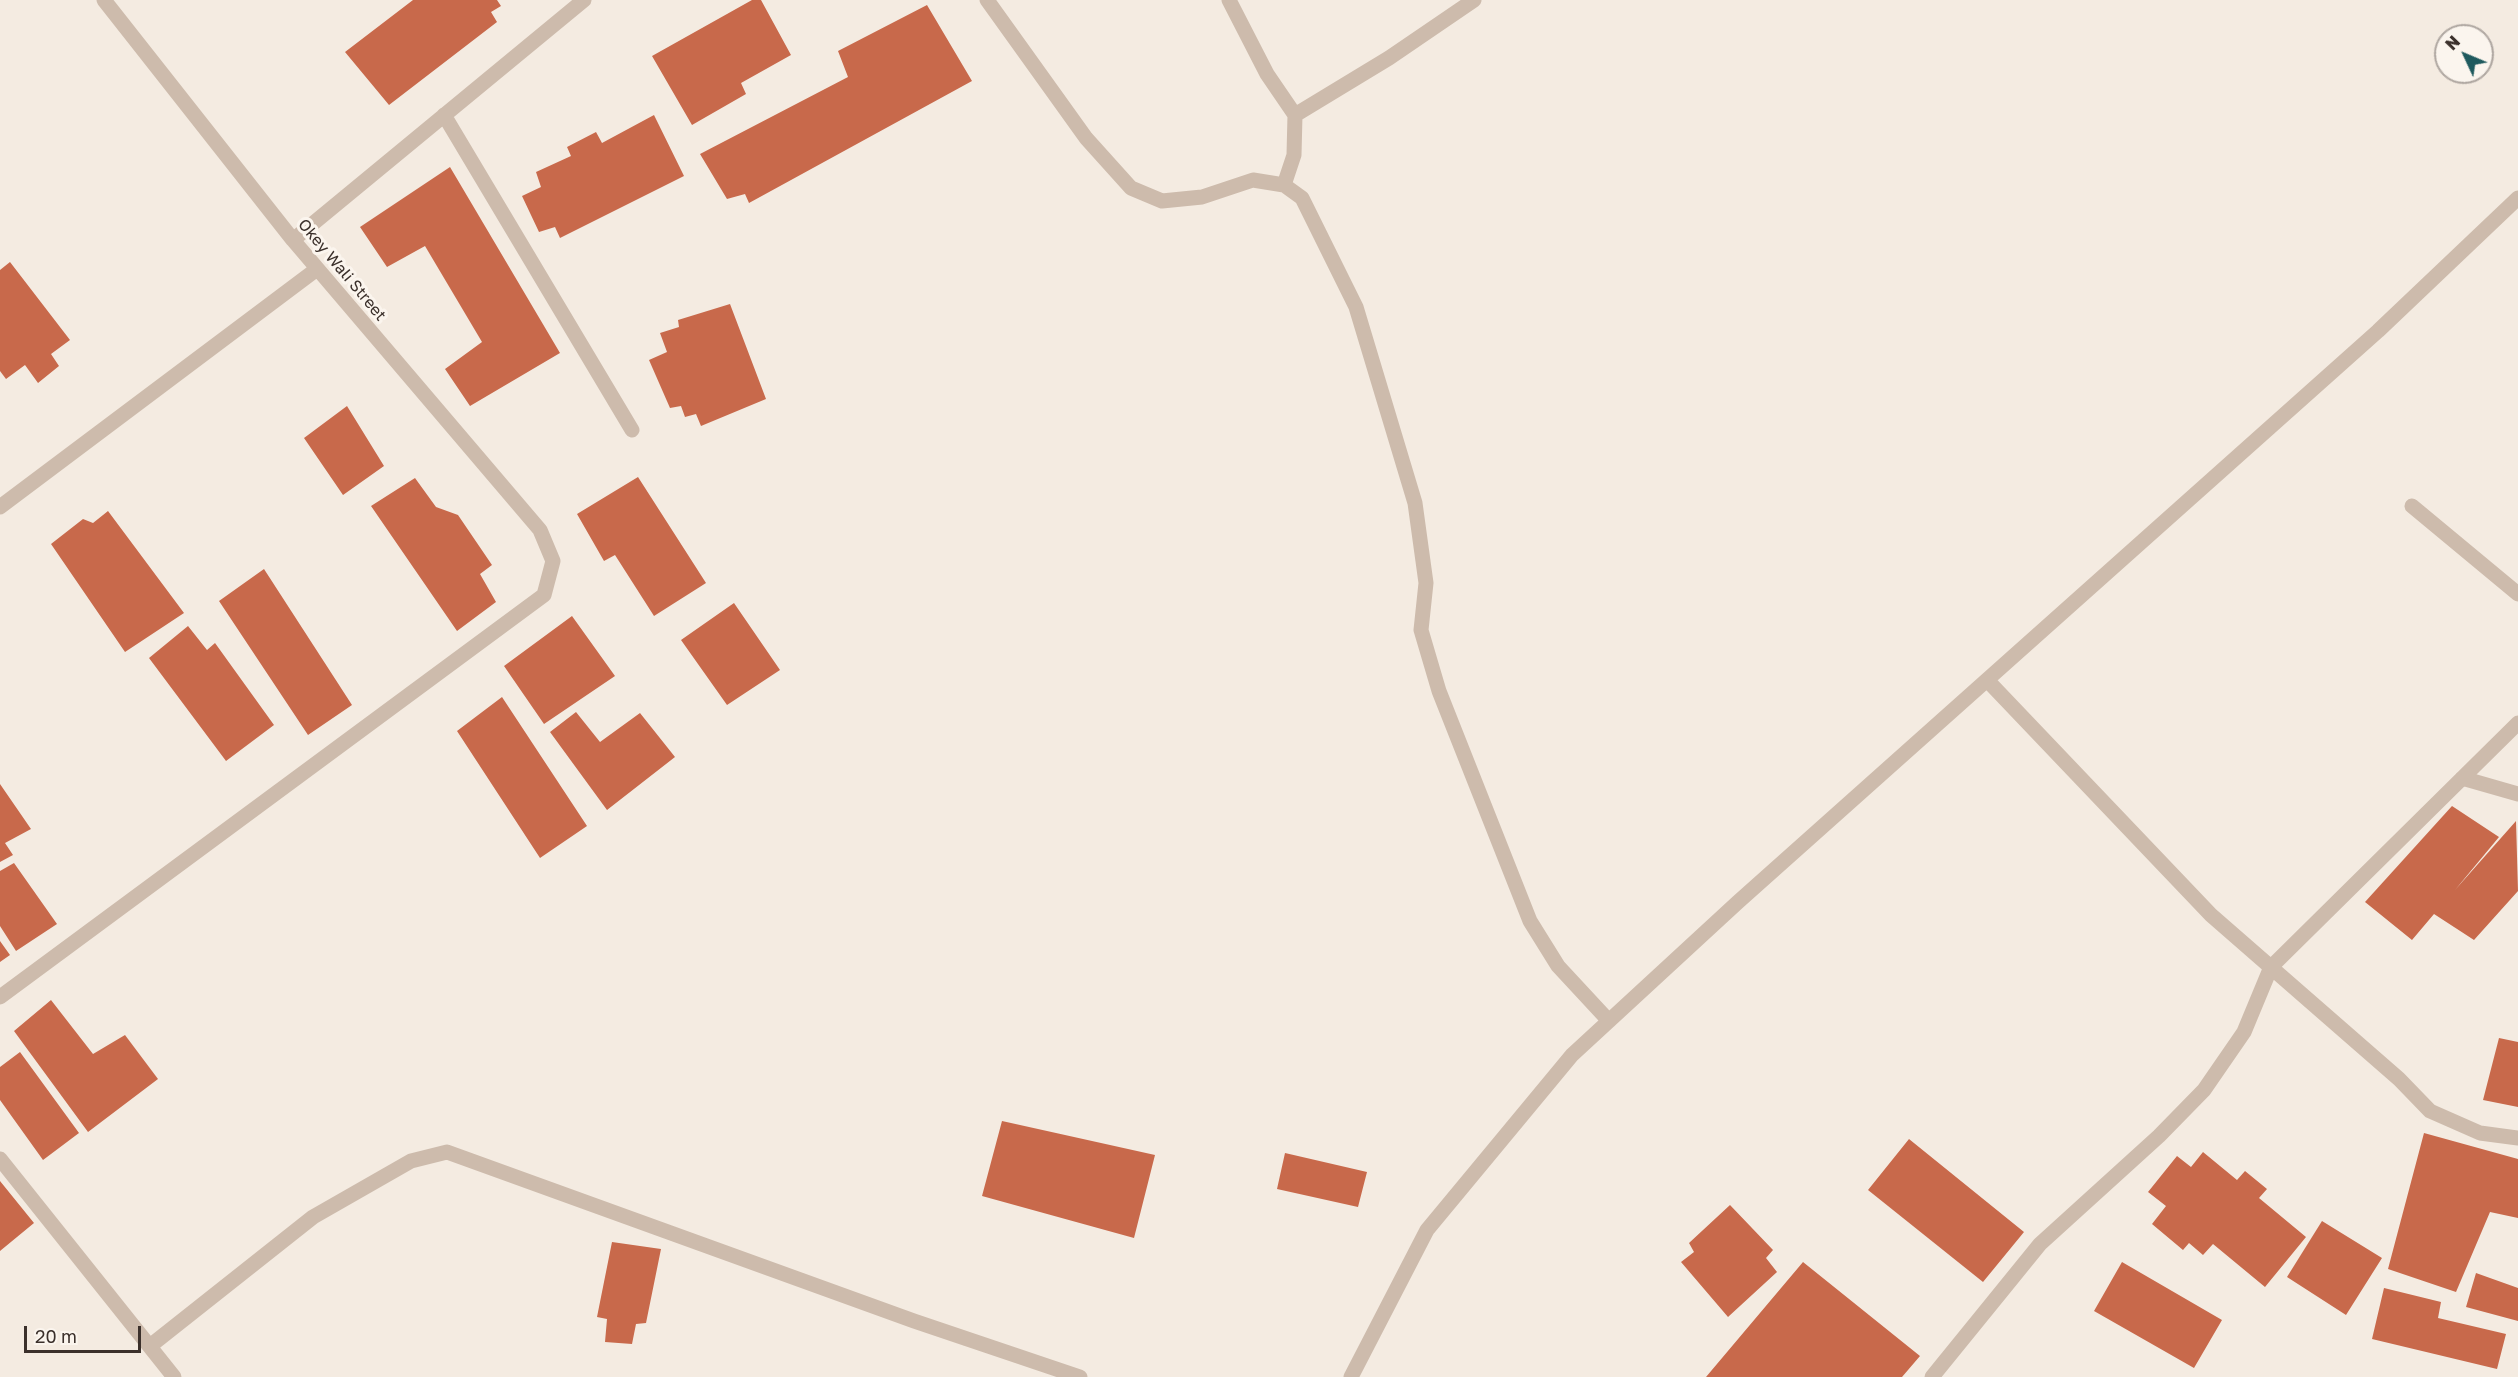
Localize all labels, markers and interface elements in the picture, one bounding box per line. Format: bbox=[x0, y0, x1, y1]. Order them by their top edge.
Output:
north arrow bbox=[2434, 24, 2494, 84]
text: N bbox=[2441, 32, 2464, 54]
street label: Okey Wali Street bbox=[294, 215, 390, 325]
scale bar bbox=[27, 1314, 144, 1352]
text: 20 m bbox=[35, 1325, 77, 1347]

